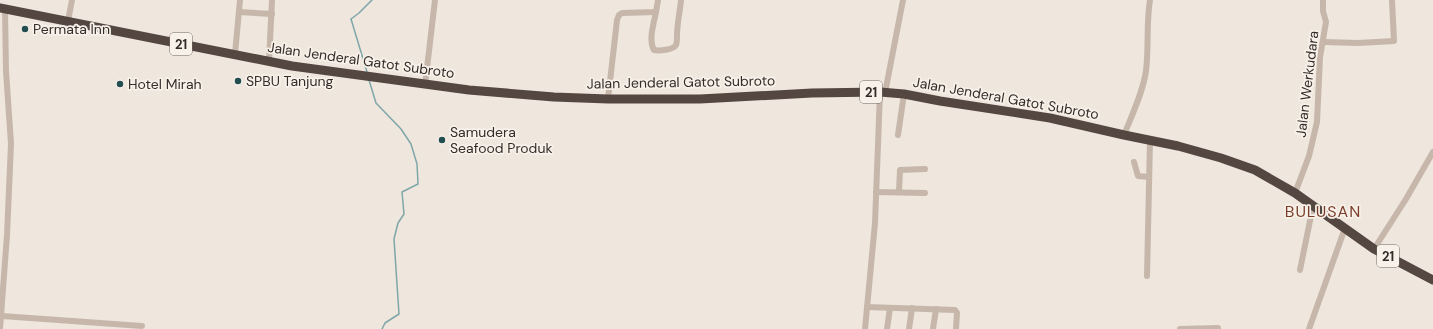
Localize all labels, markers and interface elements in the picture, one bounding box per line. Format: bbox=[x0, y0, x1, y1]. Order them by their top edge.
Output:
place label: Permata Inn bbox=[33, 20, 110, 38]
marker: Permata Inn bbox=[20, 24, 30, 34]
street label: Jalan Werkudara bbox=[1292, 30, 1322, 138]
road number: 21 bbox=[170, 33, 192, 55]
street label: Jalan Jenderal Gatot Subroto bbox=[266, 38, 456, 82]
street label: Jalan Jenderal Gatot Subroto bbox=[587, 71, 775, 93]
place label: SPBU Tanjung bbox=[246, 72, 334, 90]
street label: Jalan Jenderal Gatot Subroto bbox=[912, 73, 1100, 123]
place label: Hotel Mirah bbox=[128, 75, 202, 93]
marker: SPBU Tanjung bbox=[233, 76, 243, 86]
marker: Hotel Mirah bbox=[115, 79, 125, 89]
road number: 21 bbox=[860, 81, 882, 103]
place label: Samudera Seafood Produk bbox=[450, 123, 552, 157]
marker: Samudera Seafood Produk bbox=[437, 135, 447, 145]
district label: BULUSAN bbox=[1285, 201, 1361, 222]
road number: 21 bbox=[1377, 245, 1399, 267]

